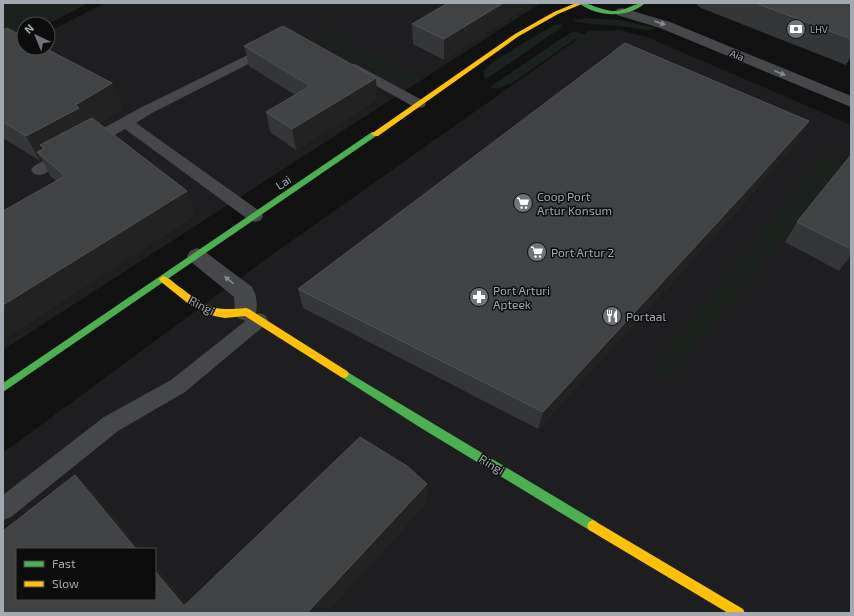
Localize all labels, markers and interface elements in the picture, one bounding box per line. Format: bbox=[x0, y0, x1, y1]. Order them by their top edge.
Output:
north arrow bbox=[16, 16, 56, 56]
bank icon: LHV bbox=[785, 18, 807, 40]
text: N bbox=[21, 21, 36, 36]
one-way arrow bbox=[654, 21, 666, 27]
place label: LHV bbox=[810, 23, 828, 35]
street label: Aia bbox=[728, 47, 746, 63]
one-way arrow bbox=[774, 70, 786, 76]
street label: Lai bbox=[273, 172, 293, 192]
place label: Coop Port Artur Konsum bbox=[537, 189, 612, 217]
supermarket icon: Coop Port Artur Konsum bbox=[512, 192, 534, 214]
supermarket icon: Port Artur 2 bbox=[526, 241, 548, 263]
place label: Port Artur 2 bbox=[551, 245, 615, 259]
one-way arrow bbox=[223, 276, 234, 285]
place label: Port Arturi Apteek bbox=[493, 283, 550, 311]
pharmacy icon: Port Arturi Apteek bbox=[468, 286, 490, 308]
street label: Ringi bbox=[187, 293, 217, 317]
restaurant icon: Portaal bbox=[601, 305, 623, 327]
place label: Portaal bbox=[626, 309, 666, 323]
street label: Ringi bbox=[477, 451, 507, 477]
legend bbox=[16, 548, 156, 600]
text: Fast bbox=[52, 556, 76, 570]
text: Slow bbox=[52, 576, 79, 590]

